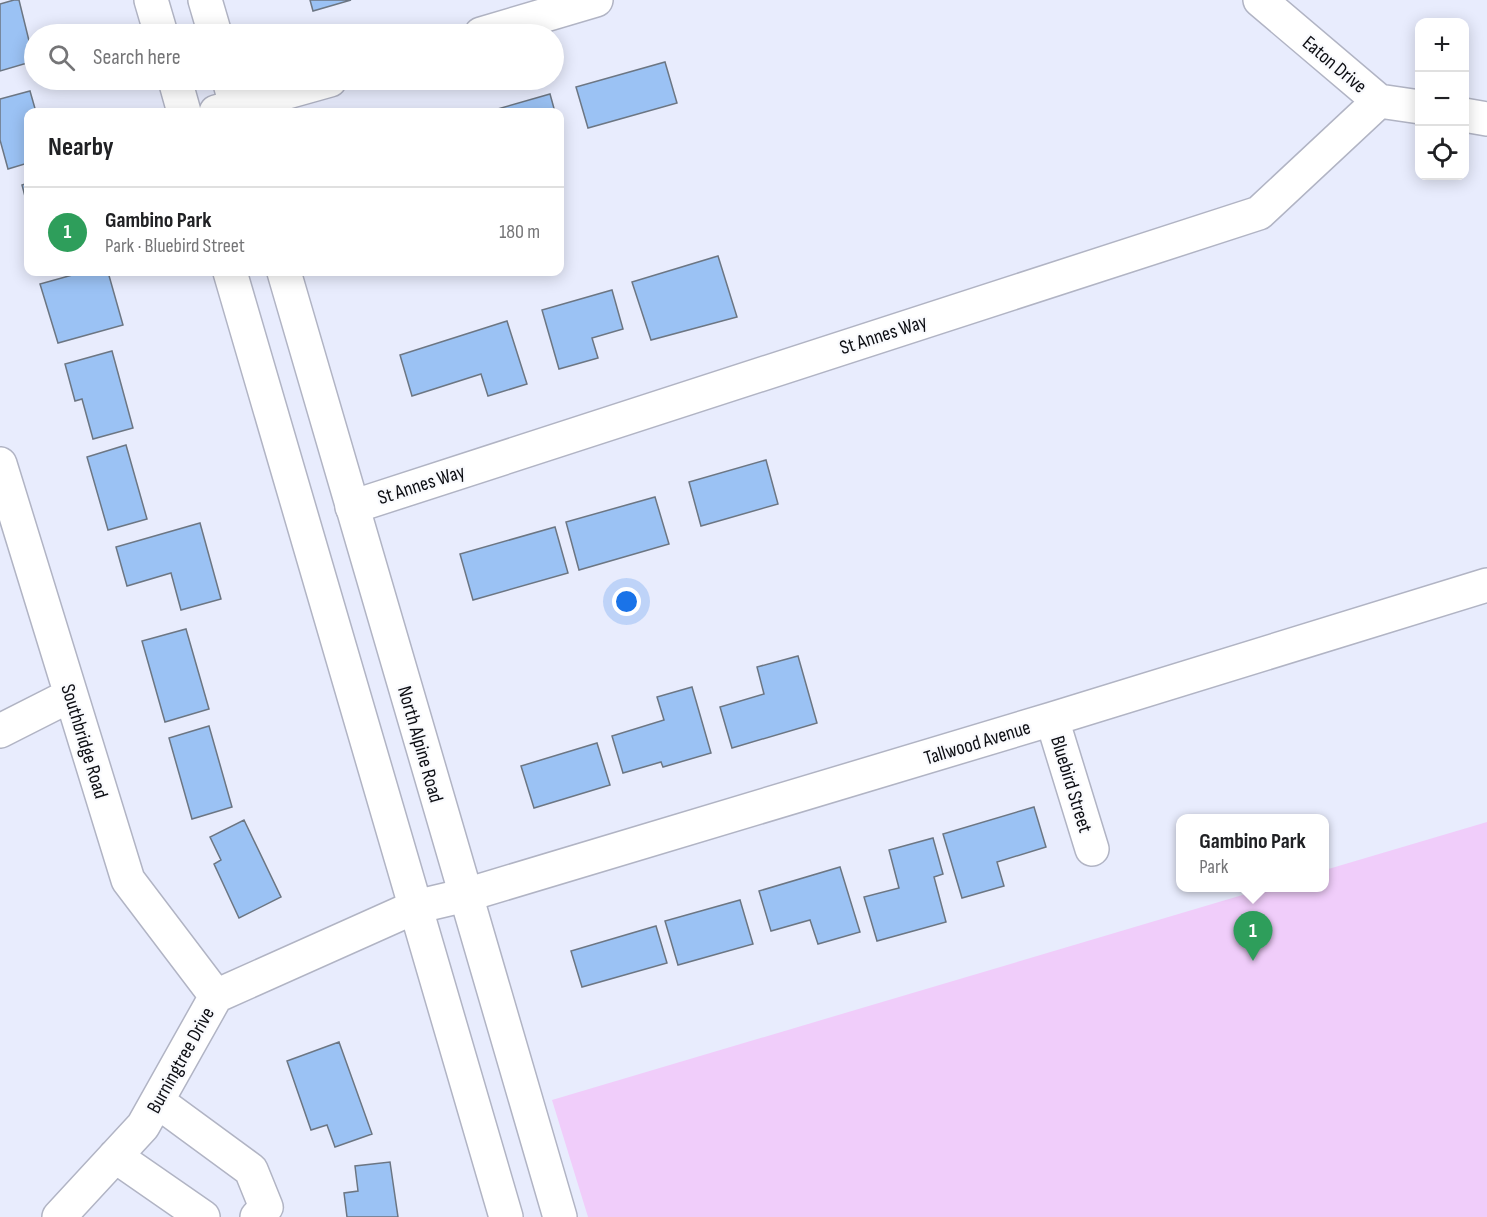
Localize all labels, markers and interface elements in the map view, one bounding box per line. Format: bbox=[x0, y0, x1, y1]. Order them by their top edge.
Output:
map controls bbox=[1415, 18, 1469, 180]
button: + bbox=[1415, 18, 1469, 72]
search box bbox=[24, 24, 564, 90]
street label: Eaton Drive bbox=[1297, 31, 1371, 99]
icon: search bbox=[45, 41, 78, 74]
text: Search here bbox=[93, 44, 180, 71]
button: − bbox=[1415, 72, 1469, 126]
button: locate bbox=[1415, 126, 1469, 180]
text: Nearby bbox=[48, 132, 114, 163]
text: Gambino Park bbox=[105, 207, 212, 234]
text: 1 bbox=[64, 220, 71, 244]
text: 180 m bbox=[499, 220, 540, 244]
text: Park · Bluebird Street bbox=[105, 234, 245, 258]
street label: St Annes Way bbox=[837, 310, 930, 360]
street label: St Annes Way bbox=[375, 460, 468, 510]
your location bbox=[612, 587, 641, 616]
street label: Southbridge Road bbox=[55, 681, 113, 801]
street label: North Alpine Road bbox=[392, 683, 448, 805]
street label: Tallwood Avenue bbox=[921, 715, 1033, 771]
street label: Bluebird Street bbox=[1045, 733, 1097, 836]
popup bbox=[1176, 814, 1329, 892]
text: Gambino Park bbox=[1199, 828, 1306, 855]
text: Park bbox=[1199, 855, 1228, 879]
pin: 1 bbox=[1234, 912, 1272, 961]
street label: Burningtree Drive bbox=[142, 1003, 220, 1118]

